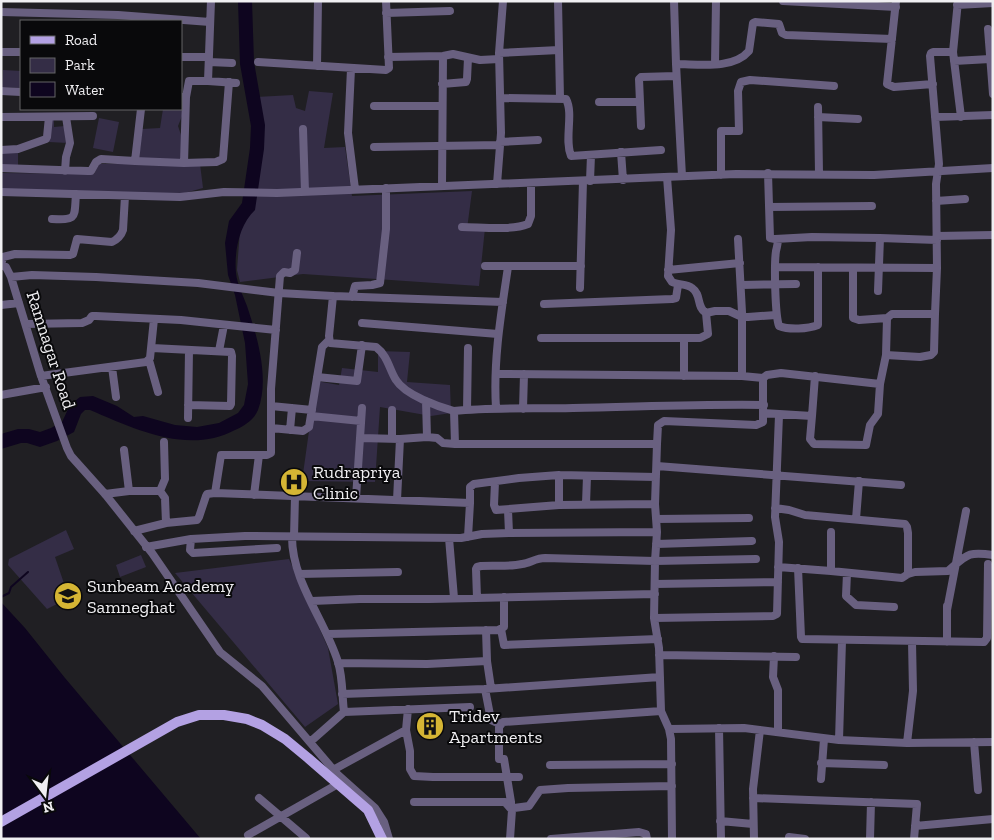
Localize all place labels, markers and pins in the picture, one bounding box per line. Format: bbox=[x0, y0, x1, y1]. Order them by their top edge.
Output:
place label: Rudrapriya Clinic bbox=[313, 461, 401, 504]
hospital icon: Rudrapriya Clinic bbox=[279, 467, 309, 497]
place label: Sunbeam Academy Samneghat bbox=[87, 575, 235, 618]
school or university icon: Sunbeam Academy Samneghat bbox=[53, 581, 83, 611]
place label: Tridev Apartments bbox=[449, 705, 542, 748]
building icon: Tridev Apartments bbox=[415, 711, 445, 741]

